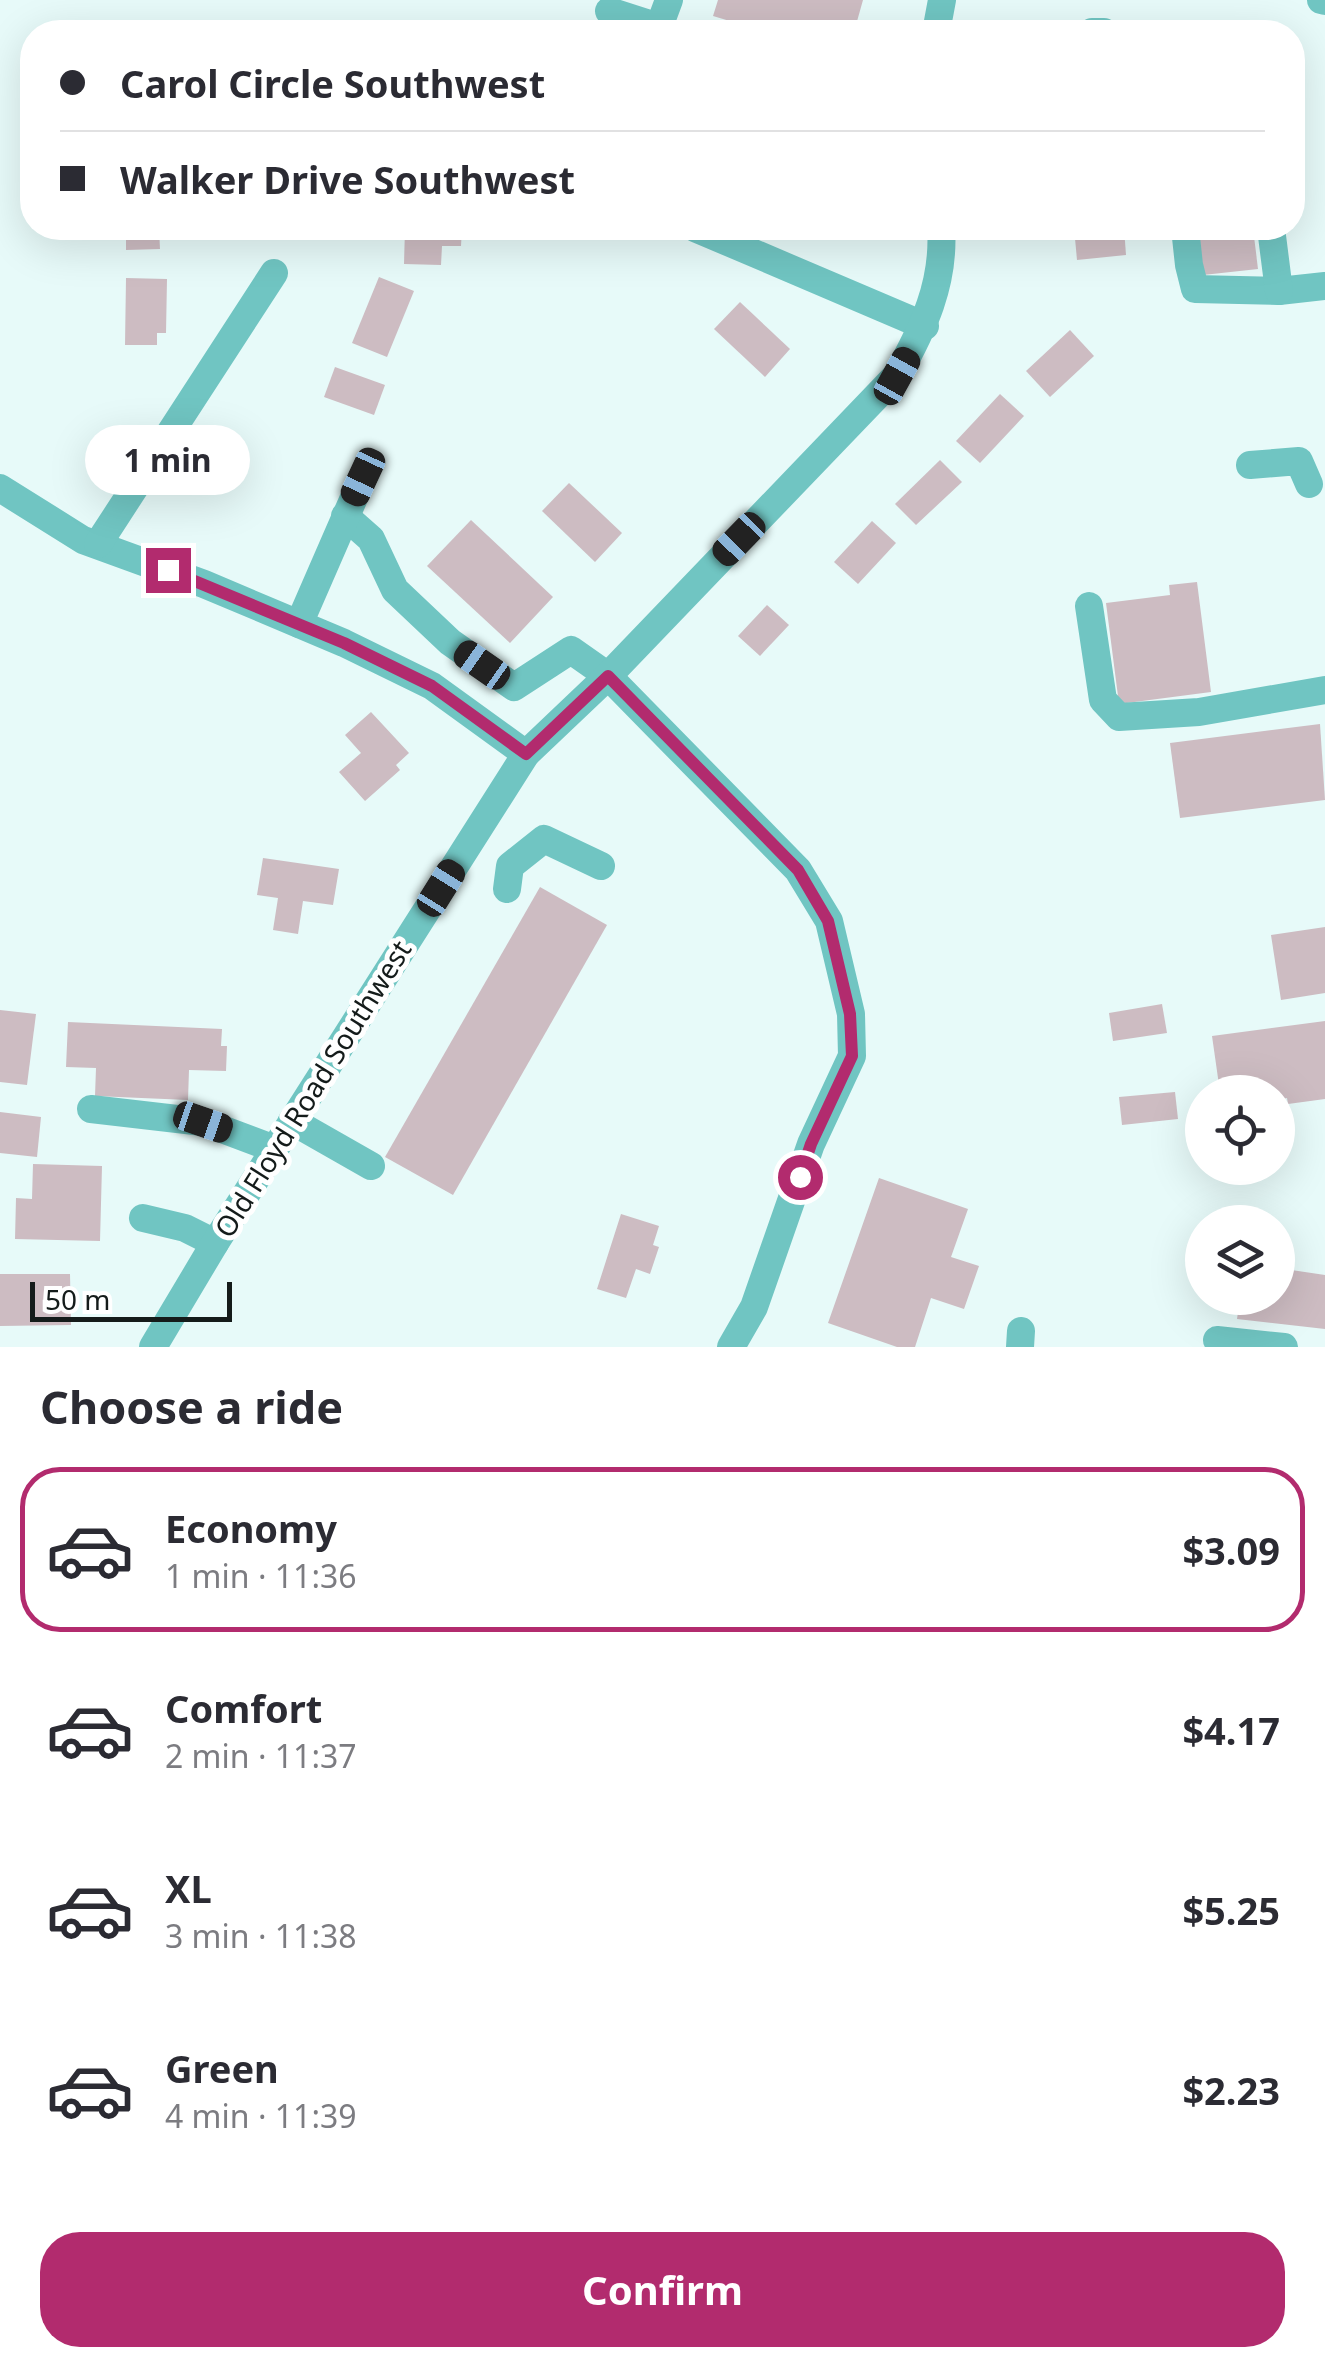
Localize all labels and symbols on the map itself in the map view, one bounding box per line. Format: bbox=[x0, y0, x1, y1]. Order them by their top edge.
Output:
car bbox=[869, 342, 925, 410]
callout: 1 min bbox=[86, 425, 250, 495]
car bbox=[337, 443, 389, 511]
car bbox=[707, 507, 771, 571]
route end bbox=[146, 548, 191, 593]
car bbox=[449, 636, 515, 694]
car bbox=[412, 855, 470, 921]
street label: Old Floyd Road Southwest bbox=[205, 933, 419, 1244]
car bbox=[170, 1098, 236, 1146]
route start bbox=[778, 1155, 823, 1200]
scale bar bbox=[30, 1277, 232, 1322]

